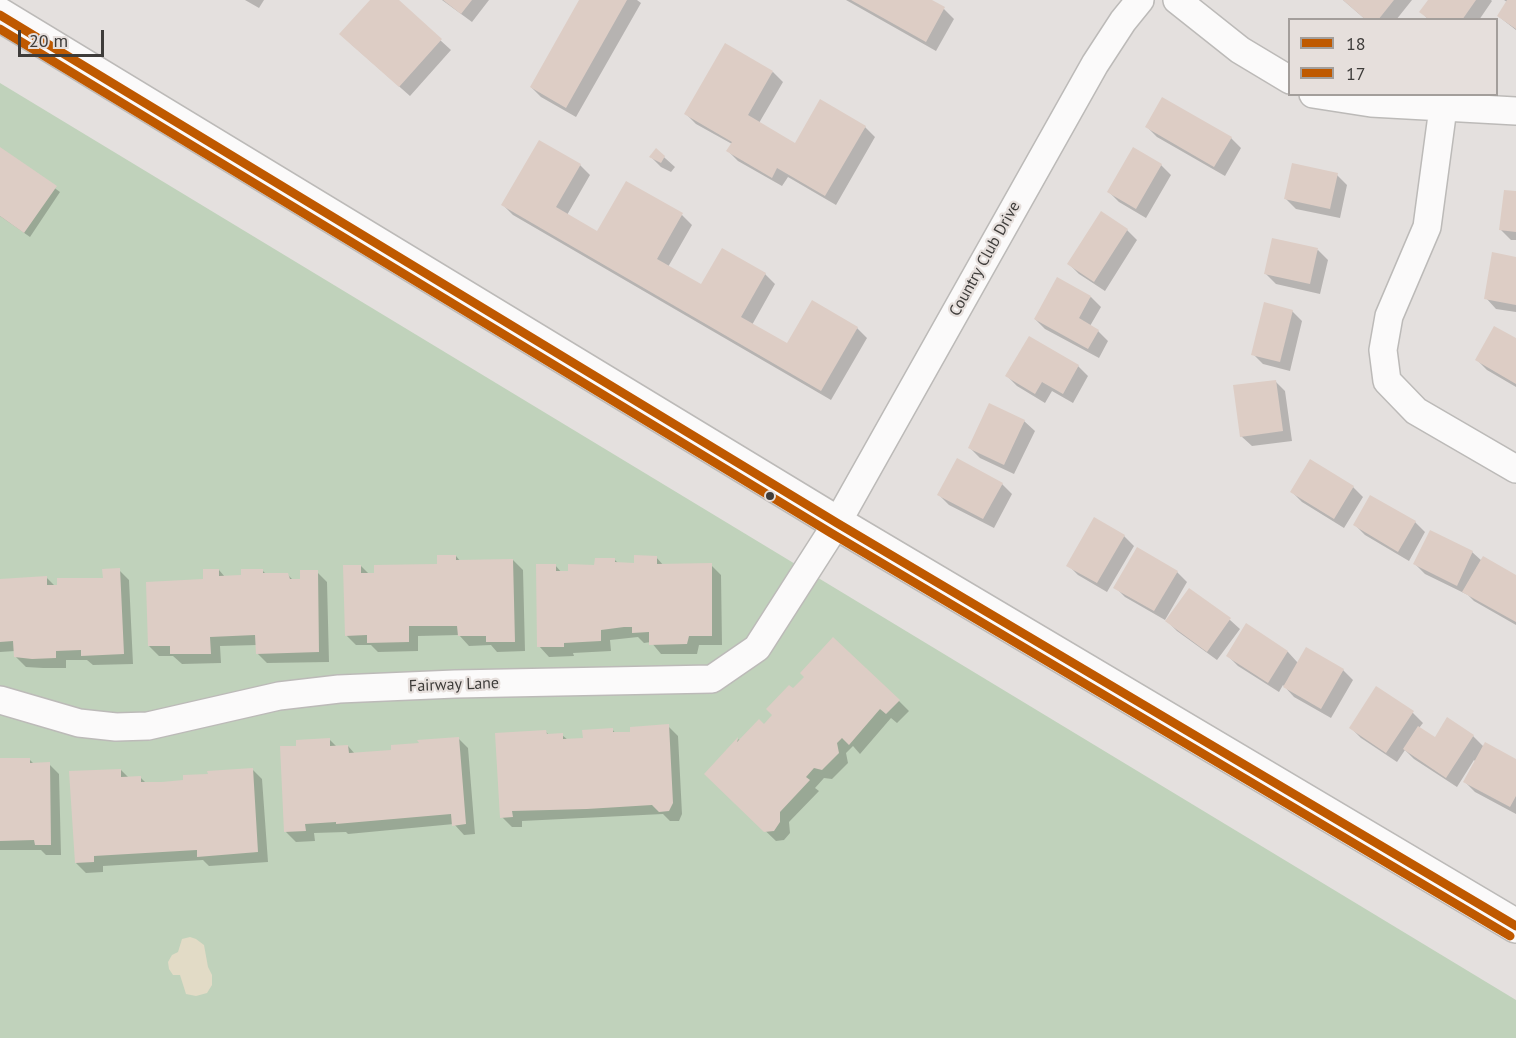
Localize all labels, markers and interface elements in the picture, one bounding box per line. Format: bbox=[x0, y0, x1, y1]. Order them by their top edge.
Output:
scale bar bbox=[21, 18, 106, 56]
legend bbox=[1288, 18, 1498, 96]
text: 20 m bbox=[29, 29, 68, 52]
text: 18 bbox=[1346, 32, 1366, 55]
text: 17 bbox=[1346, 62, 1366, 85]
street label: Country Club Drive bbox=[945, 198, 1025, 320]
unlabelled marker bbox=[764, 490, 776, 502]
street label: Fairway Lane bbox=[409, 674, 499, 696]

